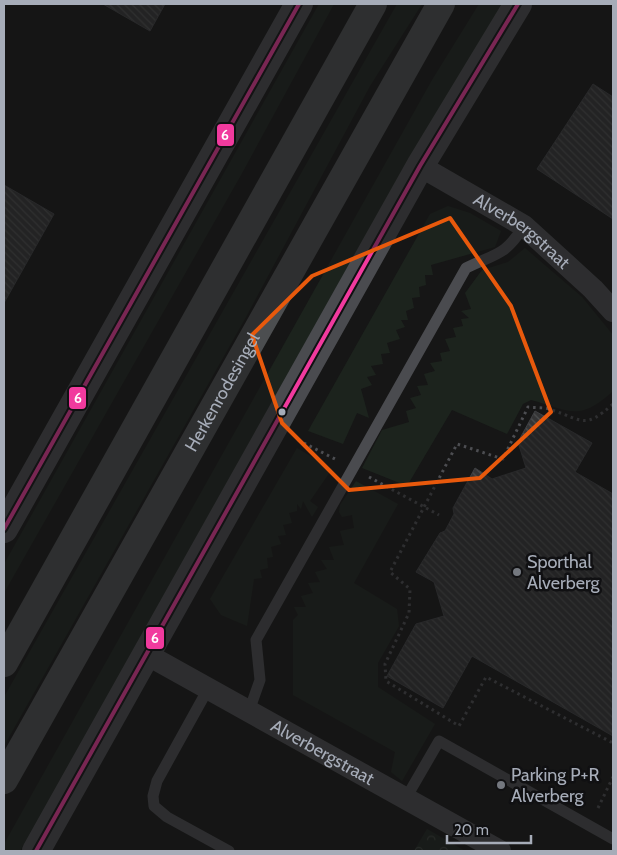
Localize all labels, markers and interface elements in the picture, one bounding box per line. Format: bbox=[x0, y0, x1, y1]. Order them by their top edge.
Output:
line badge: 6 bbox=[216, 123, 235, 147]
text: 6 bbox=[221, 126, 229, 144]
street label: Alverbergstraat bbox=[470, 188, 574, 273]
street label: Herkenrodesingel bbox=[180, 328, 265, 455]
line badge: 6 bbox=[68, 386, 87, 410]
text: 6 bbox=[74, 389, 82, 407]
unlabelled marker bbox=[277, 407, 287, 417]
place label: Sporthal Alverberg bbox=[527, 551, 600, 594]
marker: Sporthal Alverberg bbox=[511, 566, 523, 578]
line badge: 6 bbox=[145, 626, 165, 650]
text: 6 bbox=[151, 629, 159, 647]
street label: Alverbergstraat bbox=[267, 715, 378, 790]
place label: Parking P+R Alverberg bbox=[511, 764, 600, 807]
marker: Parking P+R Alverberg bbox=[495, 779, 507, 791]
scale bar bbox=[447, 812, 531, 844]
text: 20 m bbox=[454, 821, 489, 839]

